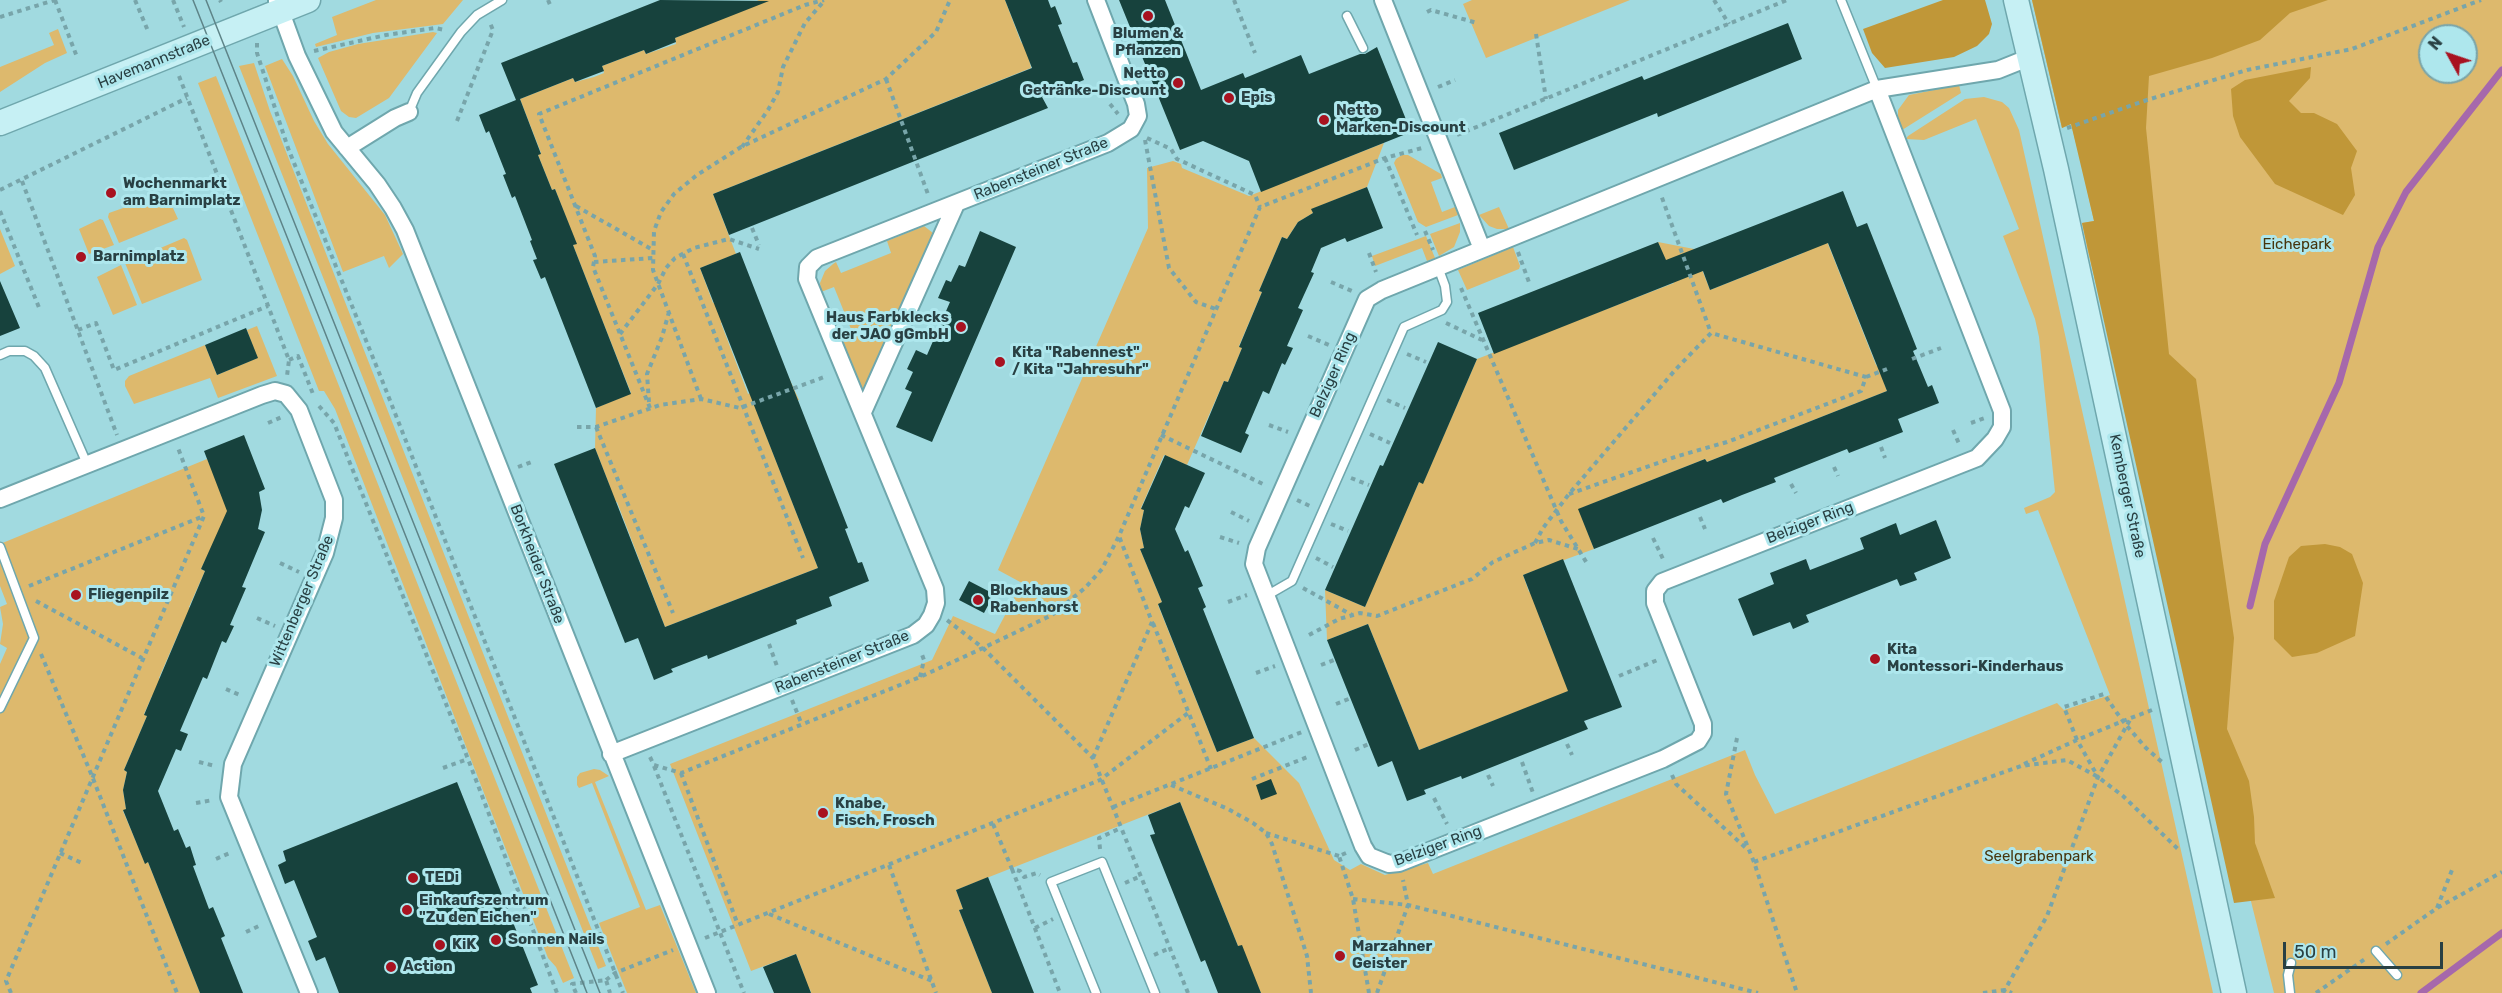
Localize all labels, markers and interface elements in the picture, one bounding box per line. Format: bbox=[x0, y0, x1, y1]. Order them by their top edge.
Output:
marker: Blumen & Pflanzen bbox=[1141, 9, 1155, 23]
north arrow bbox=[2418, 24, 2478, 84]
place label: Blumen & Pflanzen bbox=[1112, 25, 1184, 60]
street label: Havemannstraße bbox=[95, 31, 213, 93]
text: N bbox=[2424, 33, 2446, 54]
place label: Netto Getränke-Discount bbox=[1022, 65, 1166, 100]
marker: Netto Getränke-Discount bbox=[1171, 76, 1185, 90]
place label: Epis bbox=[1241, 89, 1273, 107]
marker: Epis bbox=[1222, 91, 1236, 105]
place label: Netto Marken-Discount bbox=[1336, 102, 1466, 137]
marker: Netto Marken-Discount bbox=[1317, 113, 1331, 127]
street label: Rabensteiner Straße bbox=[971, 134, 1111, 204]
place label: Wochenmarkt am Barnimplatz bbox=[123, 175, 241, 210]
marker: Wochenmarkt am Barnimplatz bbox=[104, 186, 118, 200]
park label: Eichepark bbox=[2262, 236, 2332, 254]
place label: Barnimplatz bbox=[93, 248, 185, 266]
marker: Barnimplatz bbox=[74, 250, 88, 264]
place label: Haus Farbklecks der JAO gGmbH bbox=[826, 309, 949, 344]
marker: Haus Farbklecks der JAO gGmbH bbox=[954, 320, 968, 334]
street label: Belziger Ring bbox=[1306, 330, 1360, 420]
place label: Kita "Rabennest" / Kita "Jahresuhr" bbox=[1012, 344, 1149, 379]
marker: Kita "Rabennest" / Kita "Jahresuhr" bbox=[993, 355, 1007, 369]
street label: Kemberger Straße bbox=[2105, 432, 2149, 560]
street label: Belziger Ring bbox=[1764, 498, 1856, 548]
street label: Borkheider Straße bbox=[506, 502, 568, 626]
street label: Wittenberger Straße bbox=[266, 533, 338, 669]
place label: Blockhaus Rabenhorst bbox=[990, 582, 1078, 617]
place label: Fliegenpilz bbox=[88, 586, 169, 604]
marker: Fliegenpilz bbox=[69, 588, 83, 602]
marker: Blockhaus Rabenhorst bbox=[971, 593, 985, 607]
street label: Rabensteiner Straße bbox=[772, 627, 912, 697]
place label: Kita Montessori-Kinderhaus bbox=[1887, 641, 2064, 676]
marker: Kita Montessori-Kinderhaus bbox=[1868, 652, 1882, 666]
place label: Knabe, Fisch, Frosch bbox=[835, 795, 935, 830]
marker: Knabe, Fisch, Frosch bbox=[816, 806, 830, 820]
street label: Belziger Ring bbox=[1392, 822, 1484, 870]
park label: Seelgrabenpark bbox=[1984, 848, 2094, 866]
place label: TEDi bbox=[425, 869, 459, 887]
marker: TEDi bbox=[406, 871, 420, 885]
place label: Einkaufszentrum "Zu den Eichen" bbox=[419, 892, 548, 927]
marker: Einkaufszentrum "Zu den Eichen" bbox=[400, 903, 414, 917]
scale bar bbox=[2286, 930, 2446, 968]
place label: Sonnen Nails bbox=[508, 931, 605, 949]
marker: Sonnen Nails bbox=[489, 933, 503, 947]
place label: KiK bbox=[452, 936, 476, 954]
marker: KiK bbox=[433, 938, 447, 952]
place label: Marzahner Geister bbox=[1352, 938, 1432, 973]
text: 50 m bbox=[2294, 941, 2337, 963]
marker: Marzahner Geister bbox=[1333, 949, 1347, 963]
place label: Action bbox=[403, 958, 453, 976]
marker: Action bbox=[384, 960, 398, 974]

